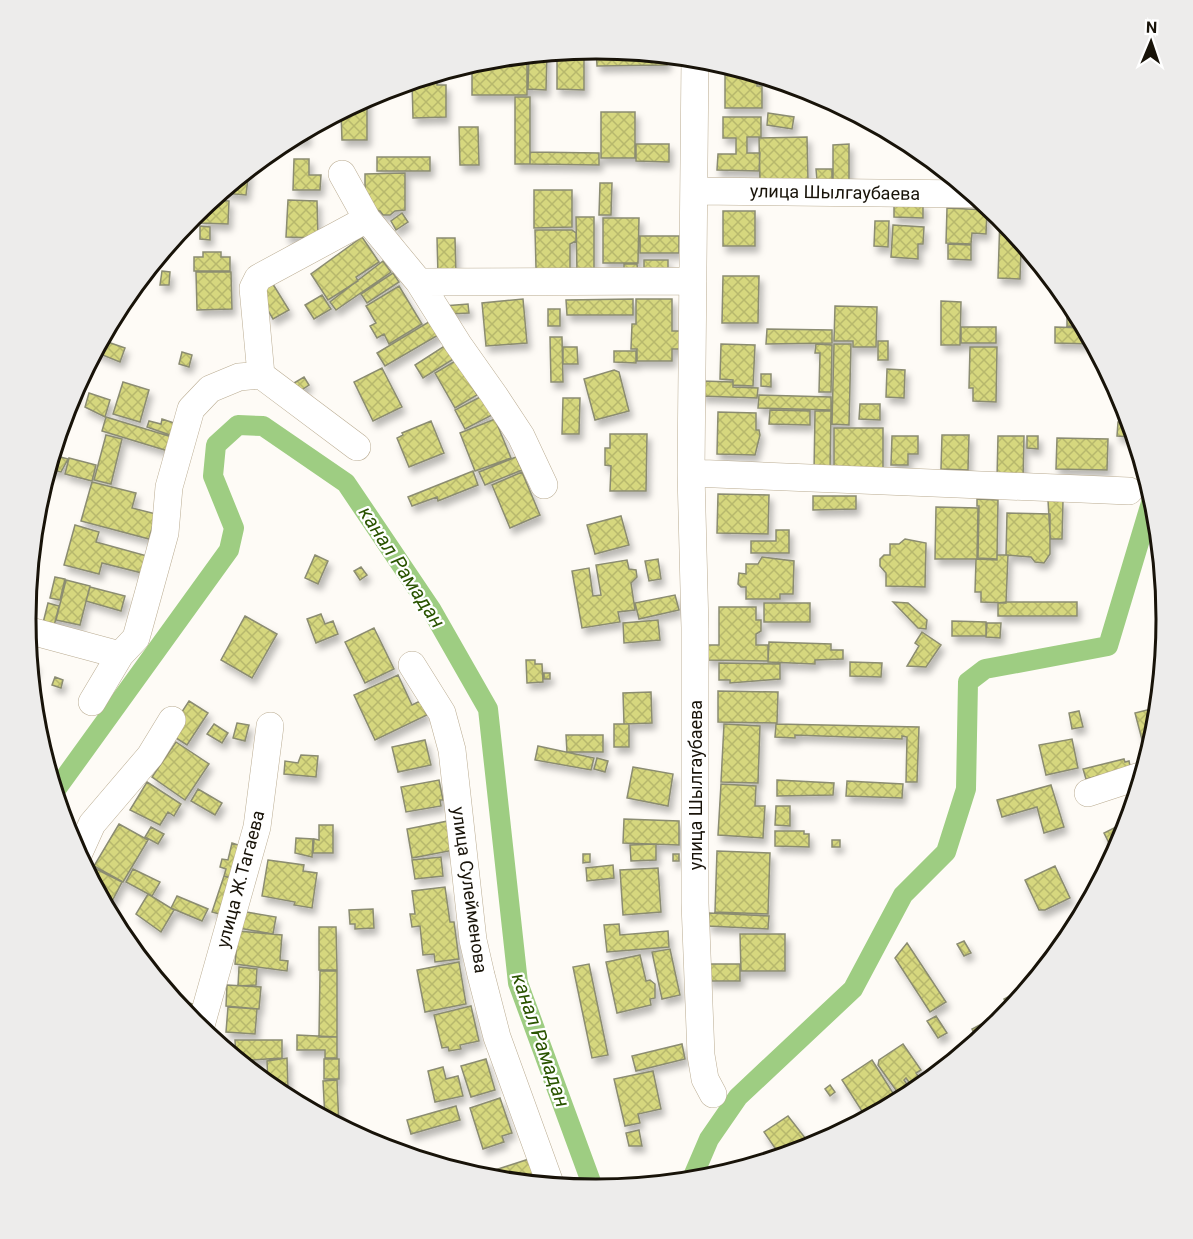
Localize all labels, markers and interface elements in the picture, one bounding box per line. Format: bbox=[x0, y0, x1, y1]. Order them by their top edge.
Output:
north arrow bbox=[1121, 12, 1181, 72]
text: N bbox=[1146, 18, 1157, 37]
street label: улица Шылгаубаева bbox=[750, 180, 920, 204]
water label: канал Рамадан bbox=[354, 502, 450, 632]
street label: улица Шылгаубаева bbox=[685, 700, 706, 870]
street label: улица Сулейменова bbox=[448, 805, 492, 975]
street label: улица Ж.Тагаева bbox=[212, 808, 268, 950]
water label: канал Рамадан bbox=[507, 970, 575, 1110]

